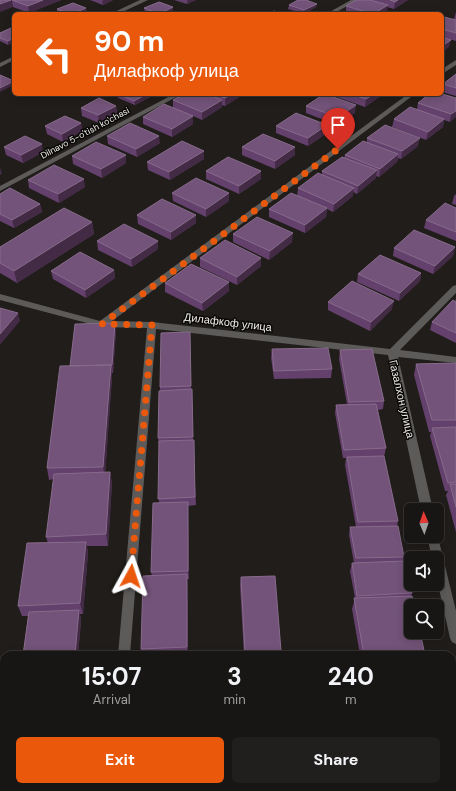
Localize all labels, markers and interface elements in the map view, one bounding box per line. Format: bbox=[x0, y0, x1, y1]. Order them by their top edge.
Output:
text: 90 m bbox=[94, 23, 164, 60]
icon: left bbox=[28, 28, 80, 80]
text: Дилафкоф улица bbox=[94, 59, 239, 83]
street label: Dilnavo 5-o'tish ko'chasi bbox=[38, 104, 132, 162]
pin bbox=[321, 108, 355, 149]
icon: arrive bbox=[327, 114, 349, 136]
street label: Дилафкоф улица bbox=[183, 310, 274, 334]
street label: Газалхон улица bbox=[386, 359, 418, 440]
north arrow bbox=[404, 503, 444, 543]
map controls bbox=[404, 503, 444, 639]
button: sound bbox=[404, 551, 444, 591]
position arrow bbox=[110, 555, 152, 597]
button: search bbox=[404, 599, 444, 639]
text: 15:07 bbox=[82, 661, 141, 692]
text: 3 bbox=[227, 661, 242, 692]
text: 240 bbox=[328, 661, 374, 692]
text: Arrival bbox=[93, 691, 131, 708]
text: min bbox=[224, 691, 246, 708]
text: m bbox=[345, 691, 357, 708]
button: Exit bbox=[16, 737, 224, 783]
button: Share bbox=[232, 737, 440, 783]

